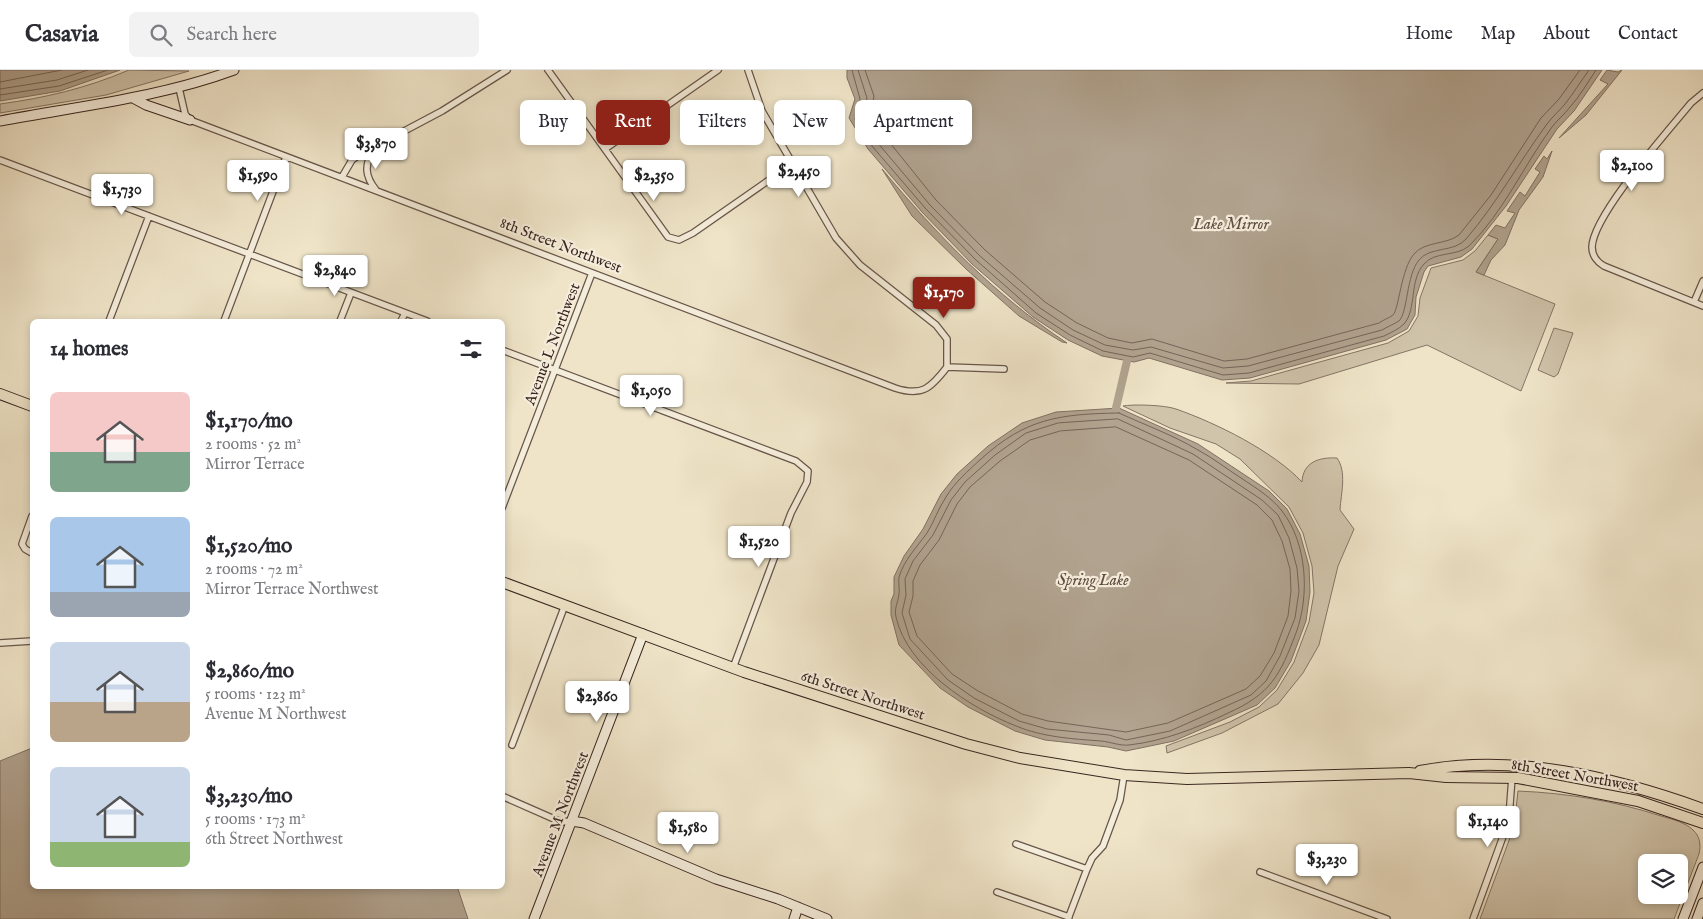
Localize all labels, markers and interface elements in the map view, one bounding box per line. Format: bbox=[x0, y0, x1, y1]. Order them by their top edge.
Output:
search box bbox=[129, 12, 479, 57]
text: Casavia bbox=[25, 19, 99, 50]
icon: search bbox=[147, 21, 175, 49]
text: Search here bbox=[187, 23, 277, 47]
text: Home bbox=[1406, 23, 1453, 46]
text: Map bbox=[1481, 23, 1515, 46]
text: About bbox=[1543, 23, 1590, 46]
text: Contact bbox=[1618, 23, 1678, 46]
chip: Buy bbox=[520, 100, 586, 145]
chip: Rent bbox=[596, 100, 670, 145]
chip: Filters bbox=[680, 100, 764, 145]
chip: New bbox=[774, 100, 845, 145]
chip: Apartment bbox=[855, 100, 972, 145]
pin: $3,870 bbox=[335, 128, 417, 170]
text: $3,870 bbox=[356, 134, 396, 154]
pin: $2,100 bbox=[1591, 150, 1673, 192]
pin: $2,450 bbox=[758, 156, 840, 198]
text: $2,100 bbox=[1611, 156, 1653, 176]
pin: $1,590 bbox=[217, 160, 299, 202]
pin: $2,350 bbox=[613, 160, 695, 202]
text: $2,450 bbox=[778, 162, 820, 182]
text: $1,590 bbox=[238, 166, 278, 186]
text: $2,350 bbox=[634, 166, 674, 186]
pin: $1,730 bbox=[81, 174, 163, 216]
text: $1,730 bbox=[102, 180, 142, 200]
street label: 8th Street Northwest bbox=[497, 213, 624, 277]
water label: Lake Mirror bbox=[1192, 215, 1270, 235]
pin: $2,840 bbox=[294, 254, 376, 297]
text: $2,840 bbox=[314, 261, 356, 281]
pin: $1,170 bbox=[903, 276, 985, 319]
street label: Avenue L Northwest bbox=[520, 280, 584, 409]
text: $1,170 bbox=[924, 283, 964, 303]
icon: filters bbox=[457, 335, 485, 363]
text: 14 homes bbox=[50, 336, 128, 363]
pin: $1,050 bbox=[610, 374, 692, 417]
text: $1,050 bbox=[631, 381, 671, 401]
text: $1,170/mo bbox=[205, 408, 293, 435]
icon: home bbox=[90, 412, 150, 472]
text: 2 rooms · 52 m² bbox=[205, 435, 301, 455]
text: Mirror Terrace bbox=[205, 455, 305, 475]
pin: $1,520 bbox=[718, 526, 800, 568]
text: $1,520 bbox=[739, 532, 779, 552]
text: $1,520/mo bbox=[205, 533, 292, 560]
icon: home bbox=[90, 537, 150, 597]
text: 2 rooms · 72 m² bbox=[205, 560, 303, 580]
water label: Spring Lake bbox=[1058, 571, 1129, 591]
text: Mirror Terrace Northwest bbox=[205, 580, 379, 600]
text: $2,860/mo bbox=[205, 658, 294, 685]
icon: home bbox=[90, 662, 150, 722]
street label: 6th Street Northwest bbox=[798, 666, 927, 725]
pin: $2,860 bbox=[556, 680, 638, 723]
text: 5 rooms · 123 m² bbox=[205, 685, 306, 705]
text: $2,860 bbox=[576, 687, 618, 707]
text: Avenue M Northwest bbox=[205, 705, 346, 725]
street label: Avenue M Northwest bbox=[527, 749, 593, 880]
street label: 8th Street Northwest bbox=[1510, 755, 1640, 796]
text: $3,230/mo bbox=[205, 783, 293, 810]
icon: home bbox=[90, 787, 150, 847]
pin: $1,140 bbox=[1447, 806, 1529, 848]
text: 5 rooms · 173 m² bbox=[205, 810, 306, 830]
pin: $1,580 bbox=[647, 812, 729, 854]
text: $1,140 bbox=[1468, 812, 1508, 832]
text: $1,580 bbox=[668, 818, 708, 838]
text: 6th Street Northwest bbox=[205, 830, 343, 850]
pin: $3,230 bbox=[1286, 844, 1368, 886]
text: $3,230 bbox=[1307, 850, 1347, 870]
map controls bbox=[1638, 854, 1688, 904]
button: layers bbox=[1638, 854, 1688, 904]

